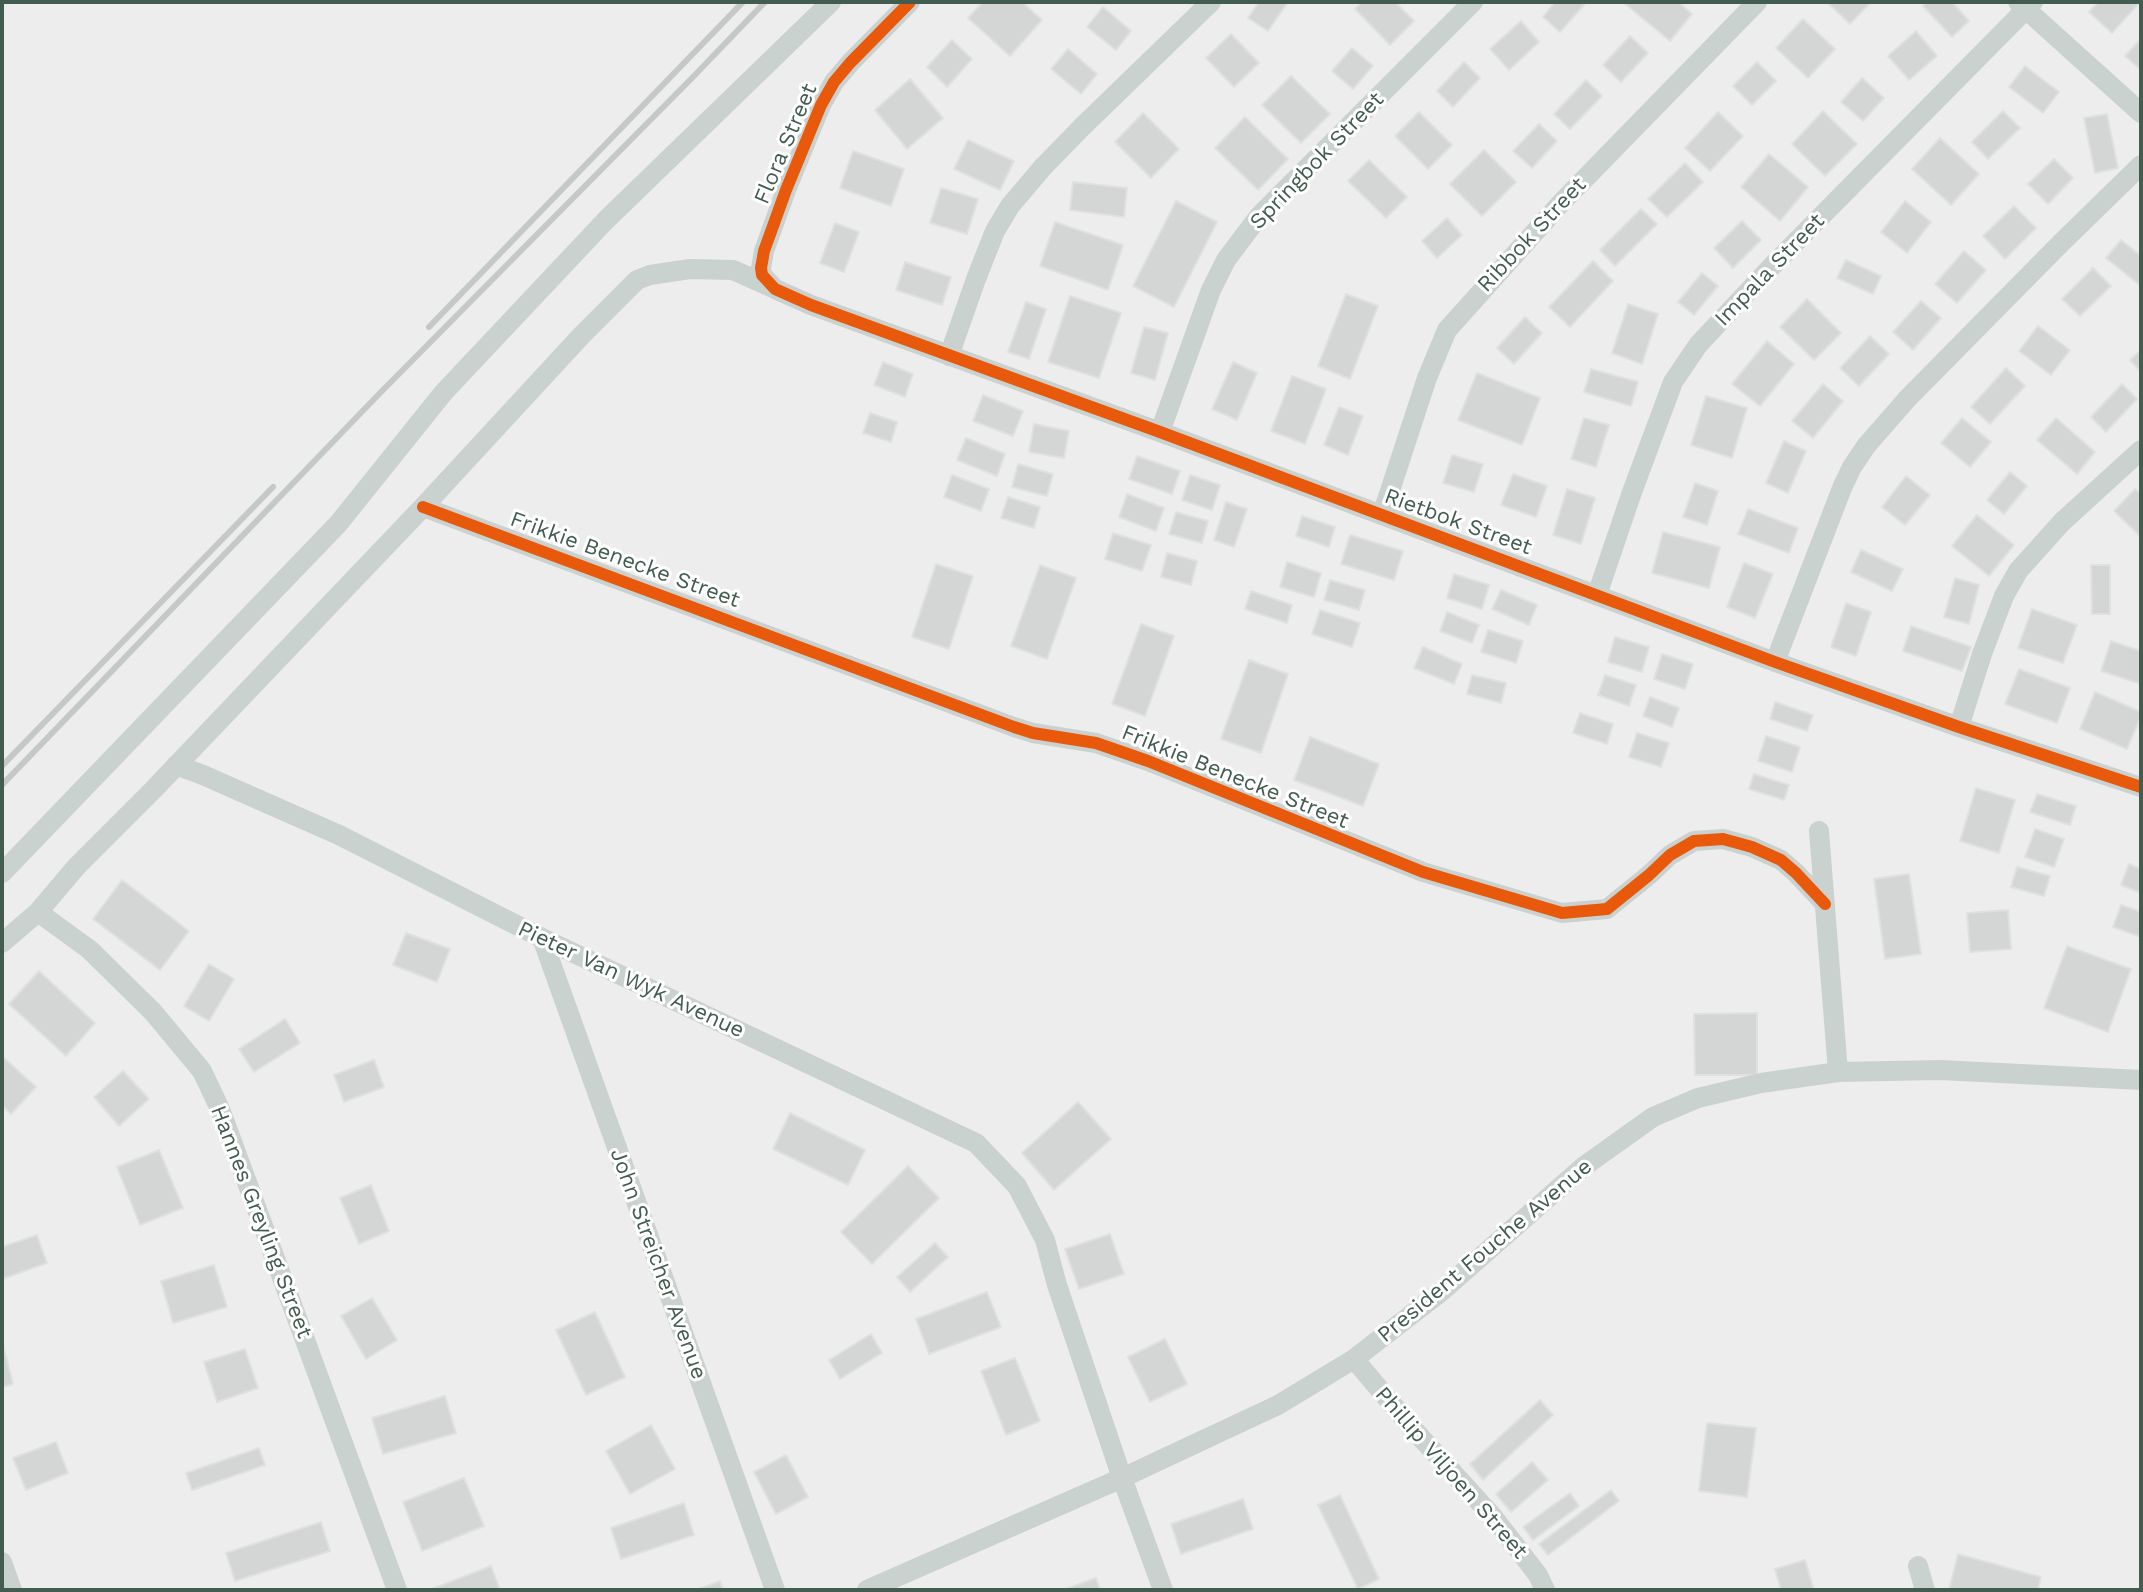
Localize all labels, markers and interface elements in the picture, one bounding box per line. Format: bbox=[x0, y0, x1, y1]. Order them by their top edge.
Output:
street label: Flora Street bbox=[749, 80, 823, 208]
street label: Springbok Street bbox=[1245, 87, 1389, 235]
street label: Ribbok Street bbox=[1472, 172, 1592, 298]
street label: Impala Street bbox=[1710, 208, 1830, 332]
street label: Rietbok Street bbox=[1381, 483, 1535, 561]
street label: Frikkie Benecke Street bbox=[507, 506, 743, 614]
street label: Frikkie Benecke Street bbox=[1118, 719, 1352, 835]
street label: Pieter Van Wyk Avenue bbox=[514, 916, 748, 1044]
street label: Hannes Greyling Street bbox=[204, 1102, 318, 1342]
street label: John Streicher Avenue bbox=[604, 1145, 712, 1383]
street label: President Fouche Avenue bbox=[1372, 1154, 1598, 1348]
street label: Phillip Viljoen Street bbox=[1369, 1382, 1533, 1564]

